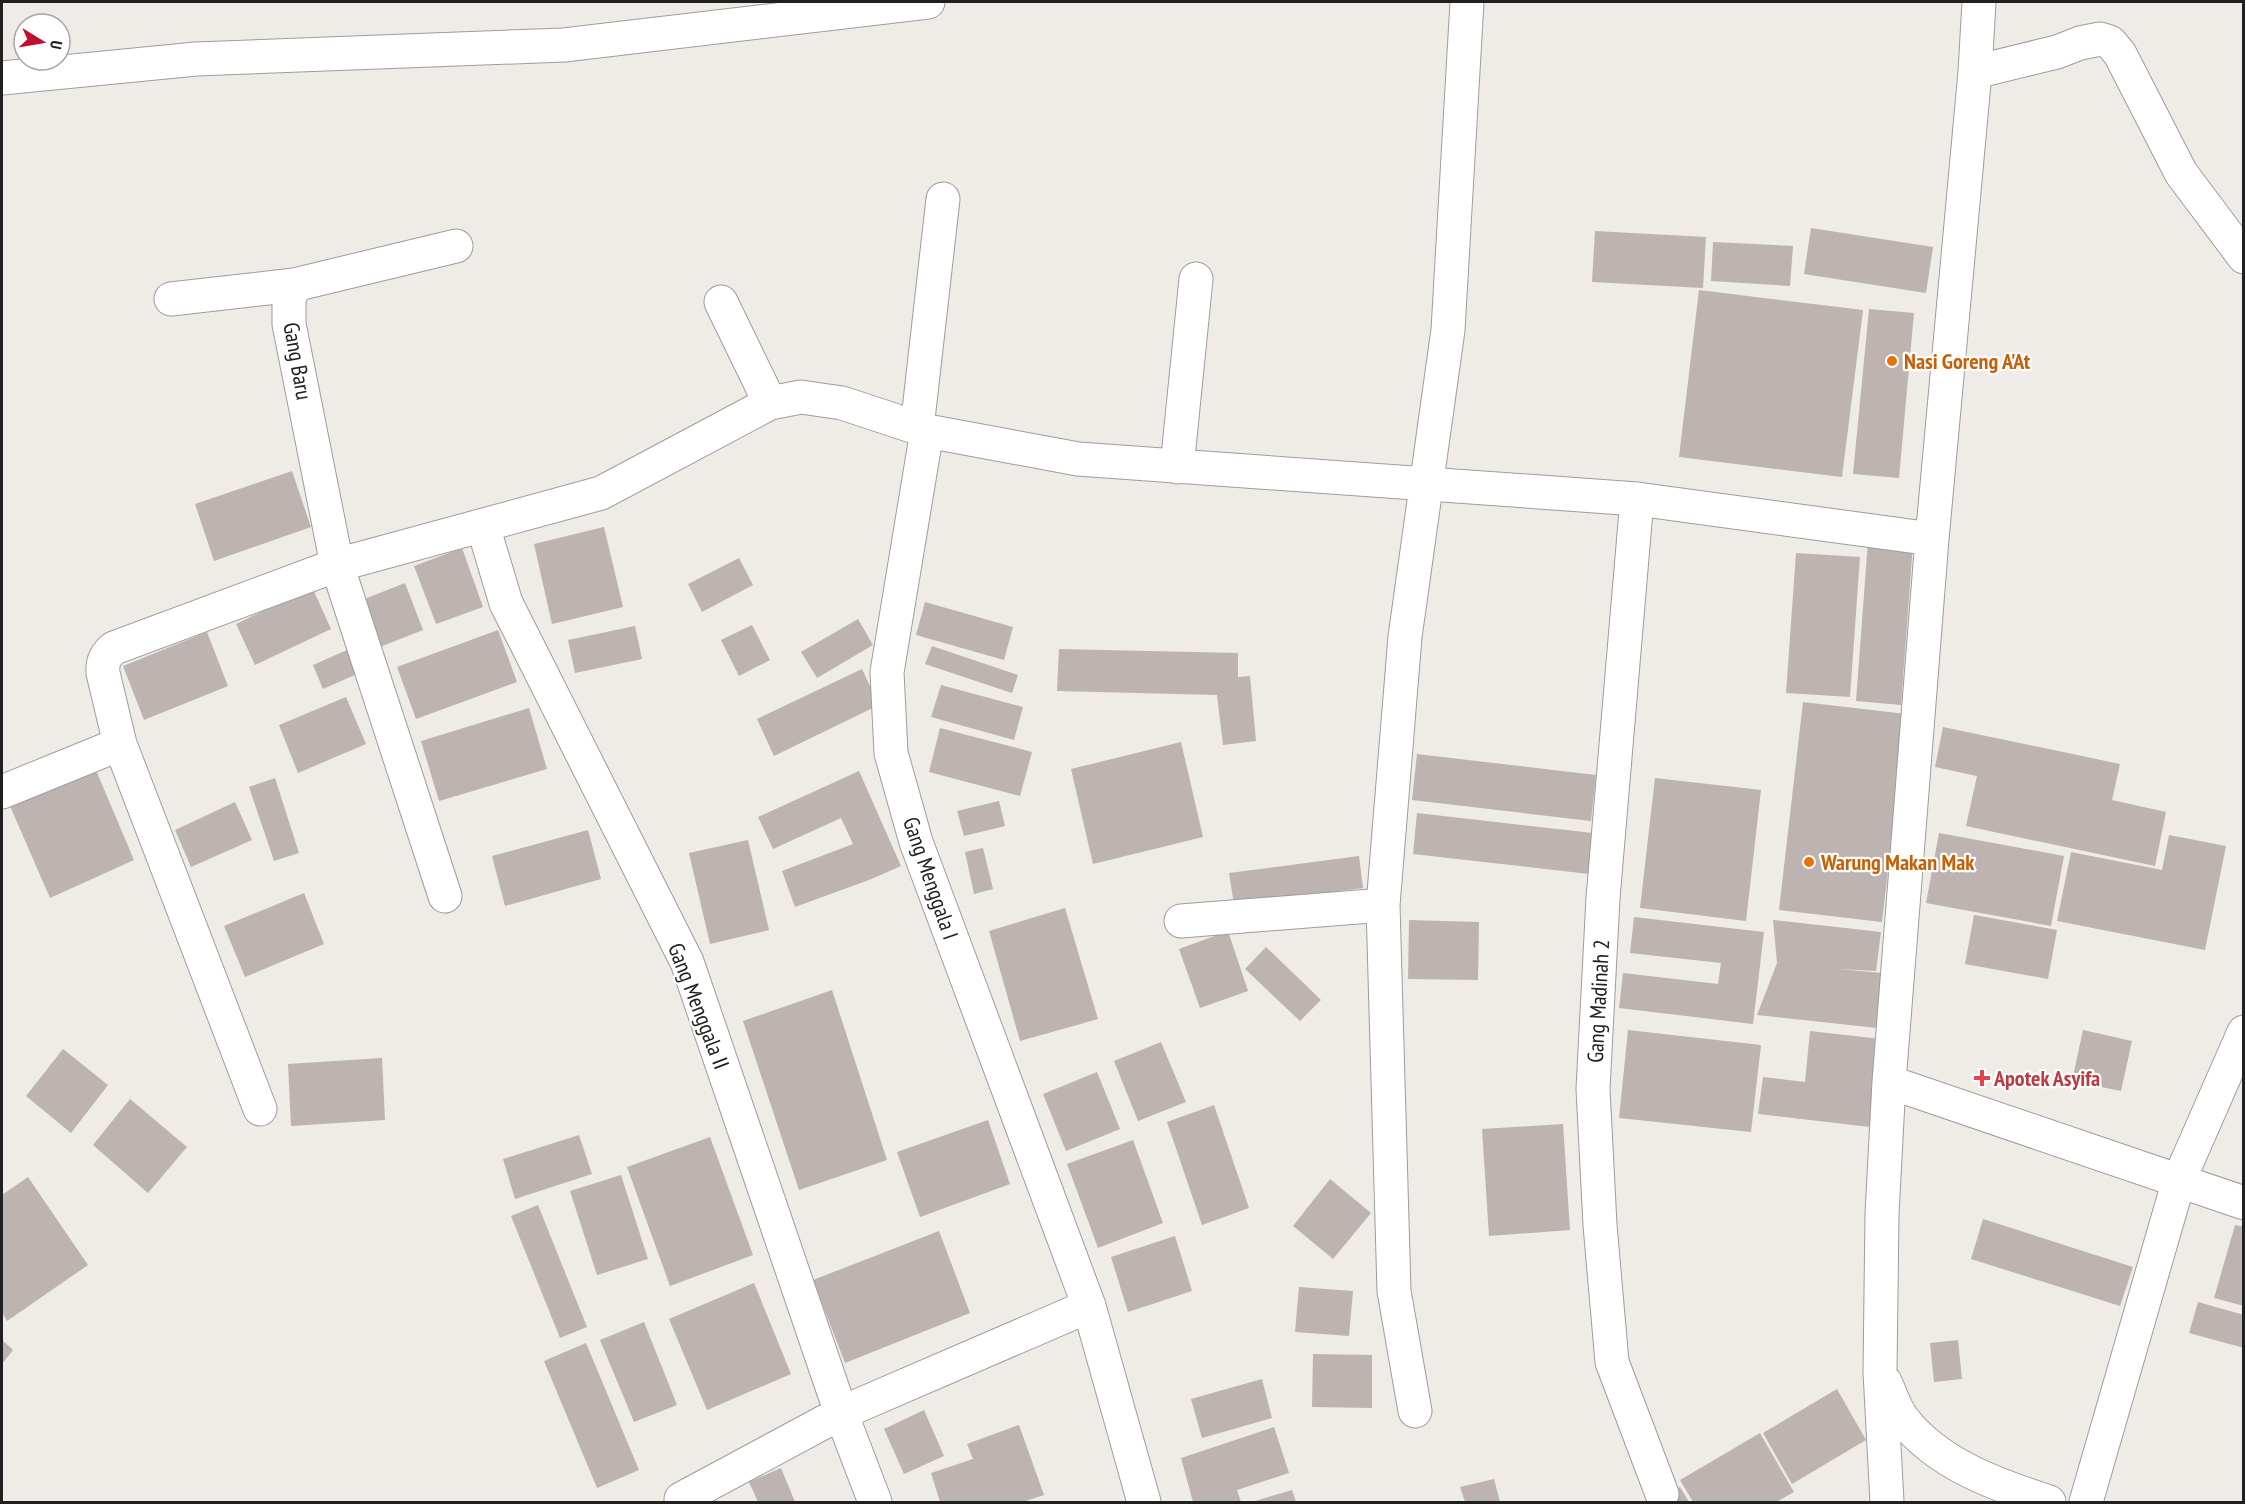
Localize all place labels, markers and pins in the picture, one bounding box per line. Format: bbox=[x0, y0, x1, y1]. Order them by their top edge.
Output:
place label: Nasi Goreng A'At bbox=[1904, 347, 2031, 375]
marker: Nasi Goreng A'At bbox=[1885, 354, 1899, 368]
place label: Warung Makan Mak bbox=[1820, 848, 1975, 876]
marker: Warung Makan Mak bbox=[1802, 855, 1816, 869]
place label: Apotek Asyifa bbox=[1993, 1064, 2100, 1092]
marker: Apotek Asyifa bbox=[1975, 1071, 1989, 1085]

